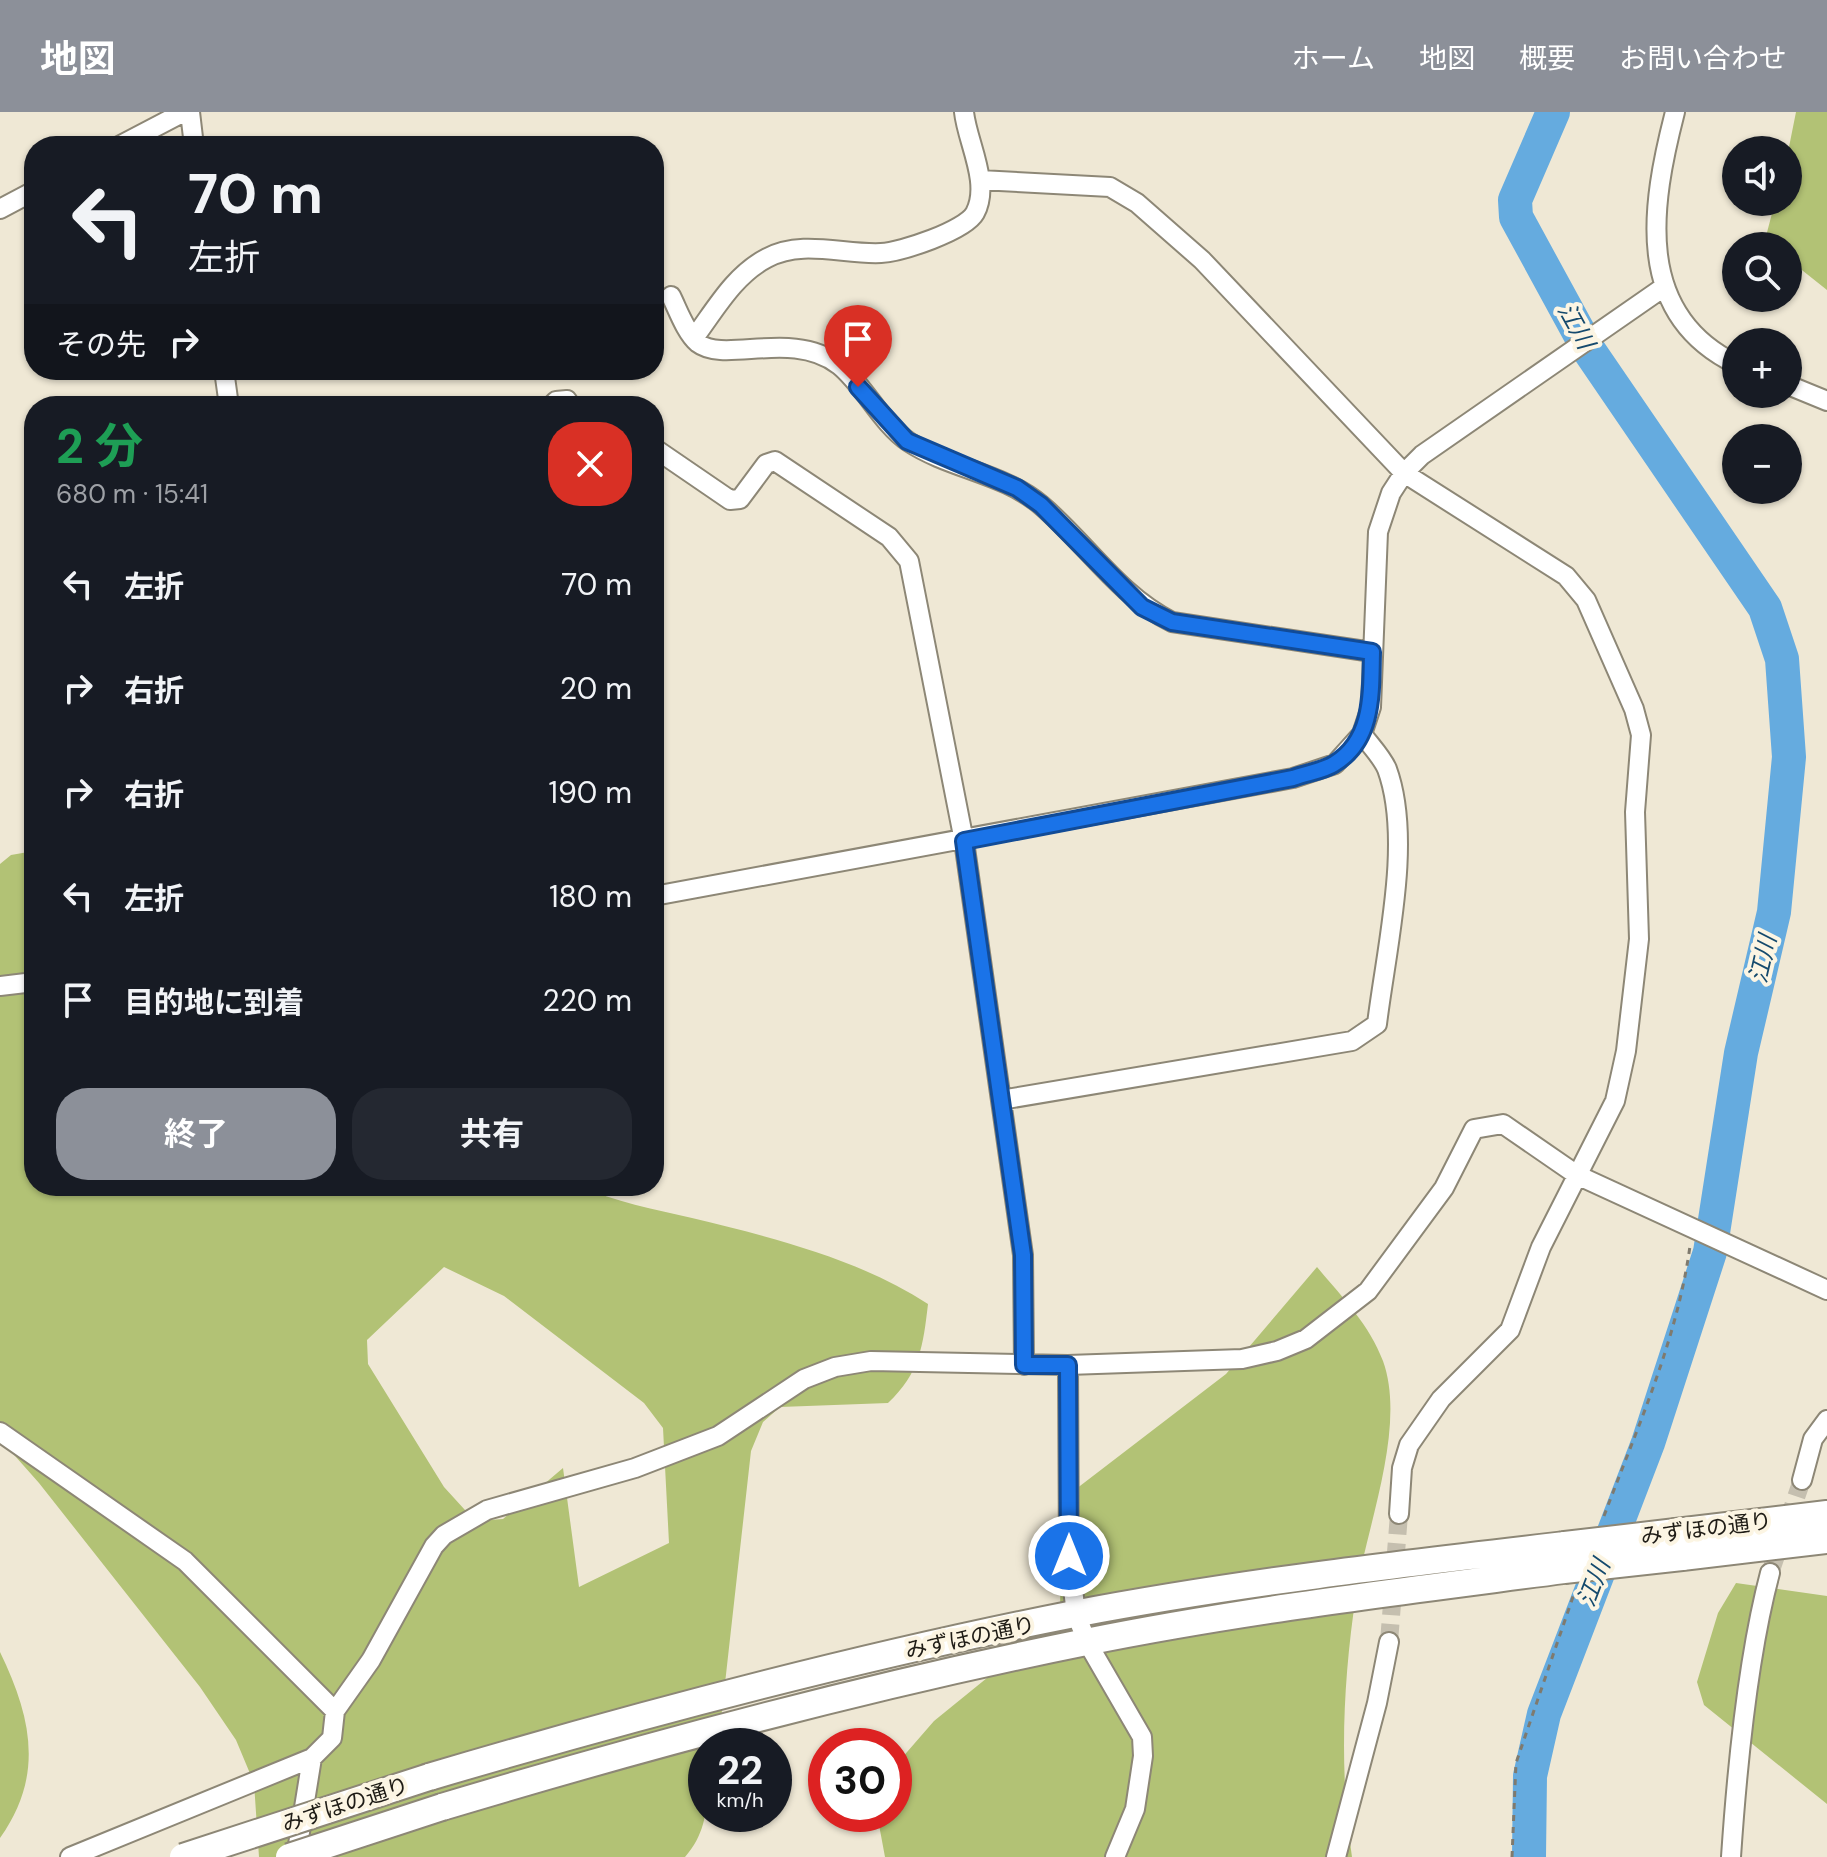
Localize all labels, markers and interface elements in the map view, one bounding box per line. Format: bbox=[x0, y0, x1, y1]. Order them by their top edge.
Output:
text: 地図 bbox=[40, 34, 116, 84]
text: ホーム bbox=[1292, 40, 1375, 77]
text: 地図 bbox=[1419, 40, 1475, 77]
text: 概要 bbox=[1519, 40, 1575, 77]
text: お問い合わせ bbox=[1619, 40, 1787, 77]
map controls bbox=[1722, 136, 1802, 504]
button: sound bbox=[1722, 136, 1802, 216]
text: 70 m bbox=[188, 157, 323, 230]
icon: left bbox=[56, 168, 160, 272]
button: search bbox=[1722, 232, 1802, 312]
text: 左折 bbox=[188, 234, 260, 281]
water label: 江川 bbox=[1551, 297, 1603, 357]
pin bbox=[824, 305, 892, 387]
icon: arrive bbox=[836, 317, 880, 361]
icon: right bbox=[162, 320, 206, 364]
text: その先 bbox=[56, 325, 146, 364]
button: + bbox=[1722, 328, 1802, 408]
text: 2 分 bbox=[56, 415, 143, 478]
button: close bbox=[548, 422, 632, 506]
button: − bbox=[1722, 424, 1802, 504]
text: 680 m · 15:41 bbox=[56, 477, 208, 511]
icon: left bbox=[56, 562, 100, 606]
text: 70 m bbox=[561, 565, 632, 604]
text: 左折 bbox=[124, 567, 184, 606]
icon: right bbox=[56, 666, 100, 710]
text: 20 m bbox=[560, 669, 632, 708]
text: 右折 bbox=[124, 671, 184, 710]
icon: right bbox=[56, 770, 100, 814]
text: 190 m bbox=[549, 773, 632, 812]
text: 右折 bbox=[124, 775, 184, 814]
icon: left bbox=[56, 874, 100, 918]
text: 180 m bbox=[549, 877, 632, 916]
text: 左折 bbox=[124, 879, 184, 918]
water label: 江川 bbox=[1742, 929, 1784, 986]
icon: arrive bbox=[56, 978, 100, 1022]
text: 220 m bbox=[543, 981, 632, 1020]
text: 目的地に到着 bbox=[124, 983, 304, 1022]
button: 終了 bbox=[56, 1088, 336, 1180]
button: 共有 bbox=[352, 1088, 632, 1180]
street label: みずほの通り bbox=[1639, 1506, 1773, 1551]
position arrow bbox=[1027, 1514, 1111, 1598]
water label: 江川 bbox=[1570, 1552, 1618, 1611]
street label: みずほの通り bbox=[903, 1610, 1038, 1665]
speed limit sign: 30 bbox=[808, 1728, 912, 1832]
text: 22 bbox=[717, 1744, 763, 1796]
street label: みずほの通り bbox=[278, 1770, 412, 1839]
text: km/h bbox=[716, 1787, 764, 1813]

